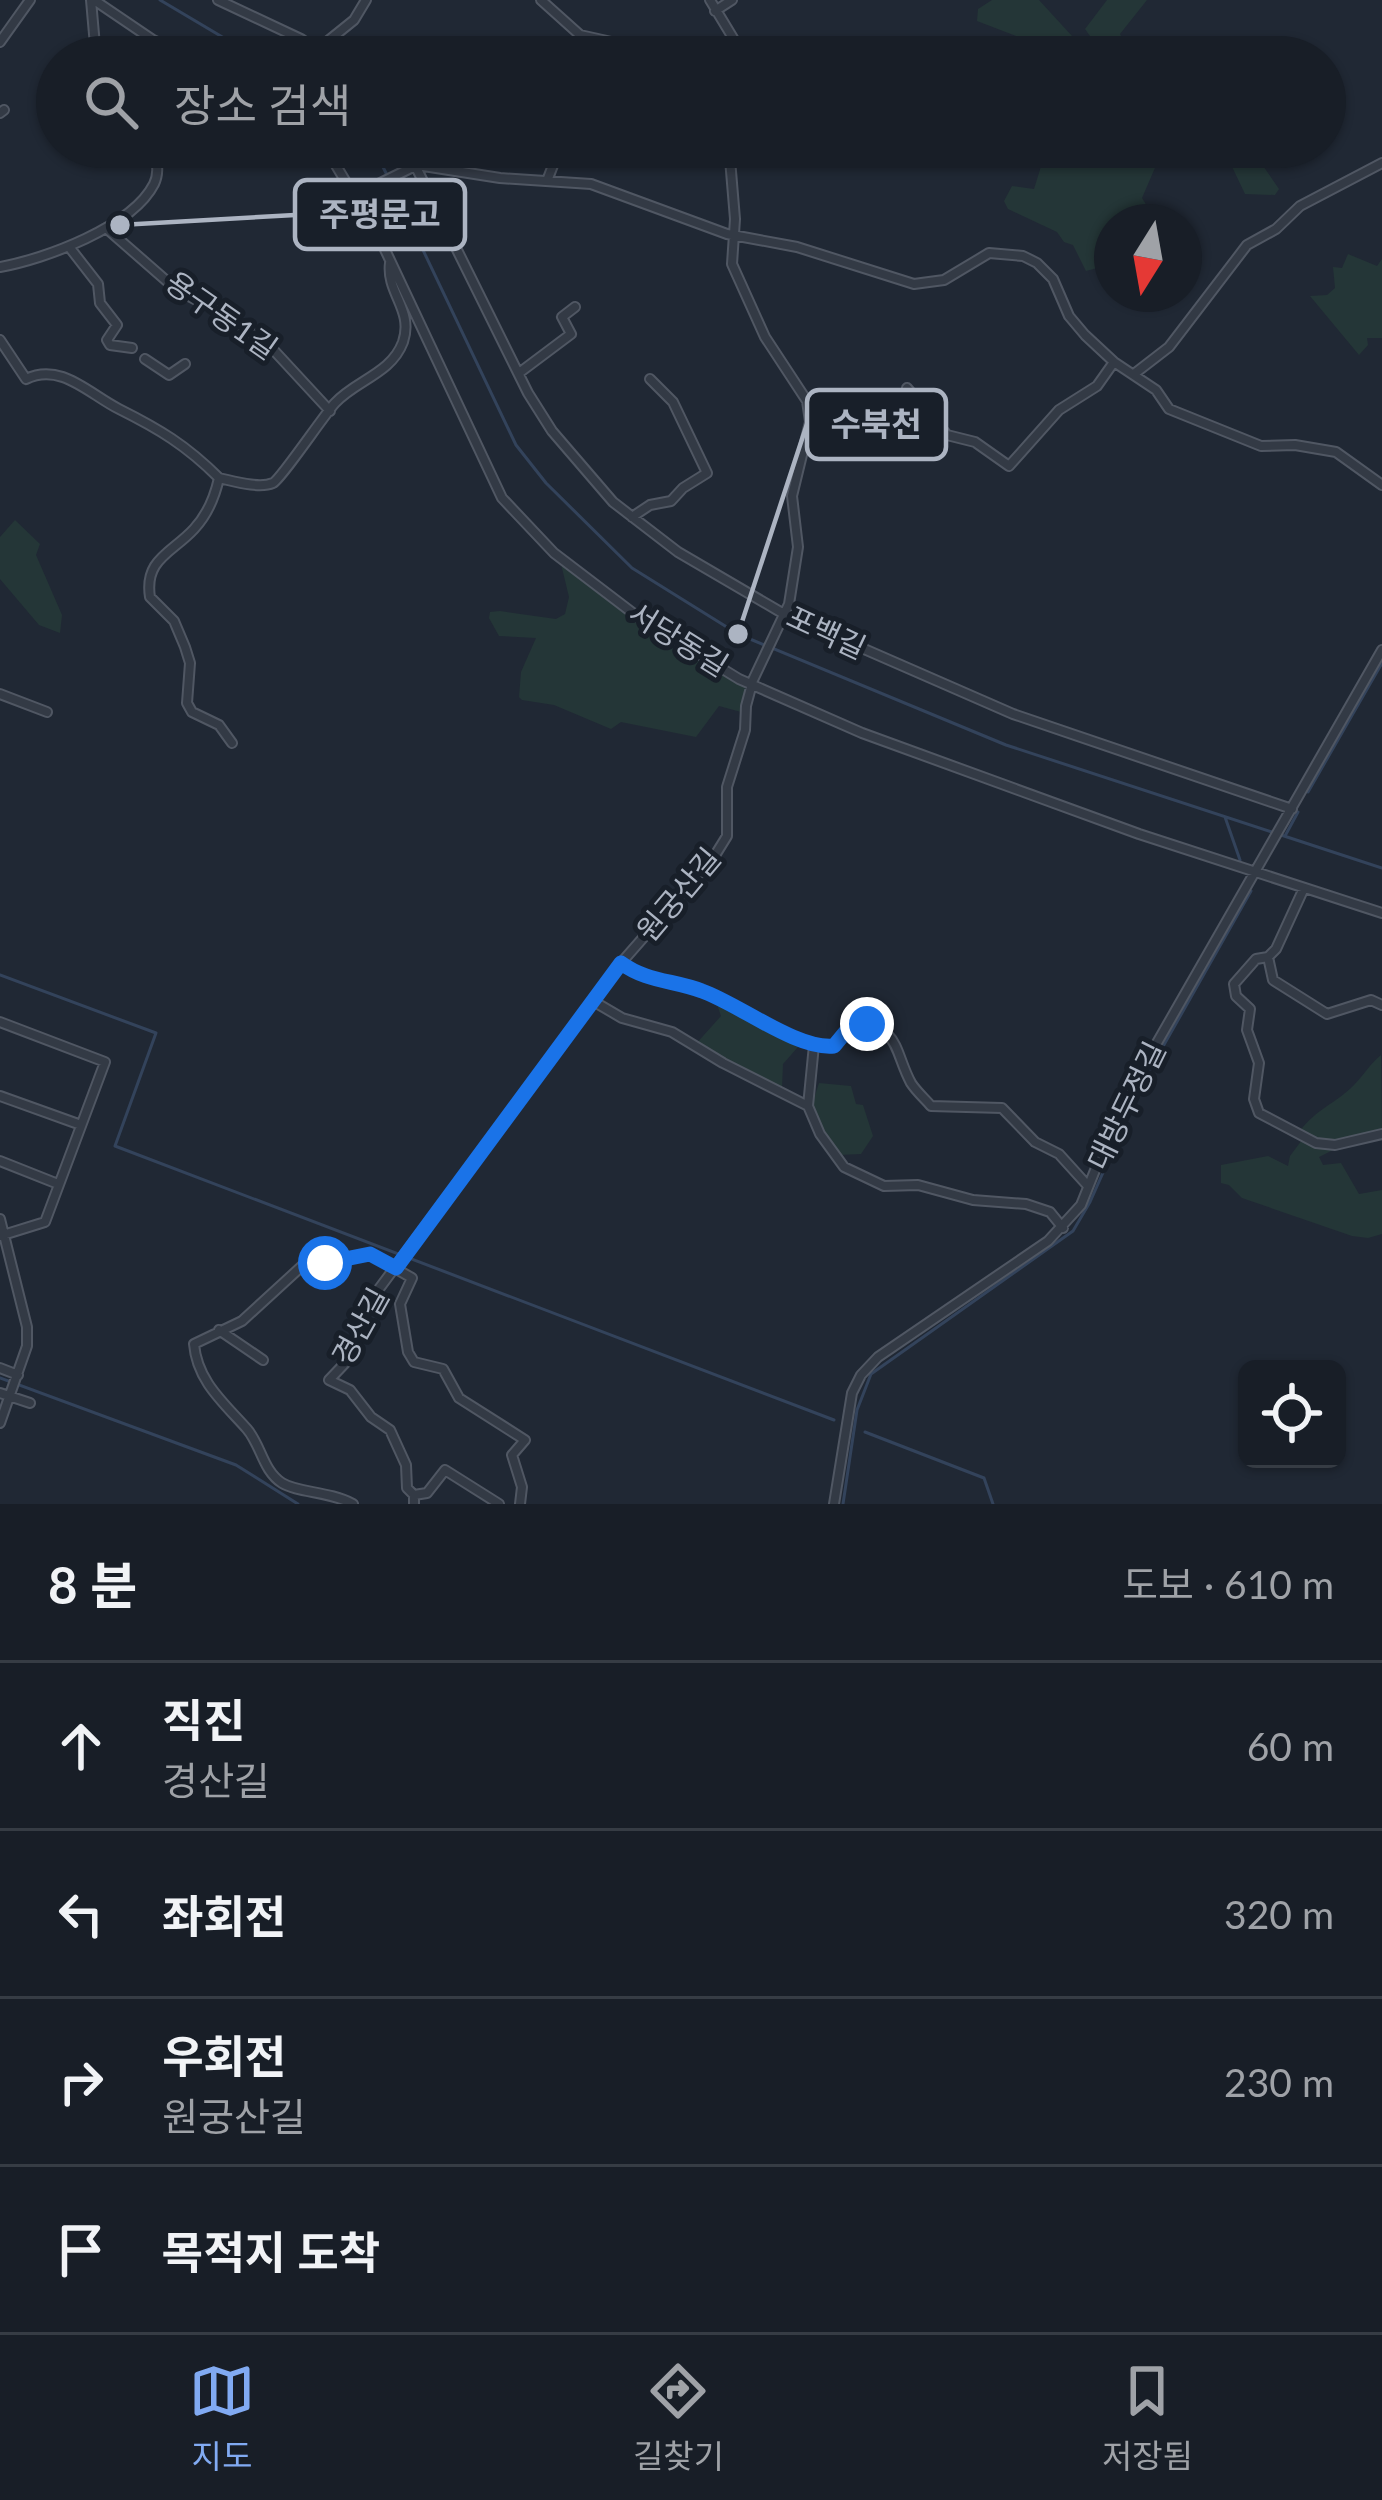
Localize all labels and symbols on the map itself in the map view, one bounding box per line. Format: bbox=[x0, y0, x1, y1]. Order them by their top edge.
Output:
callout: 주평문고 bbox=[295, 180, 465, 249]
text: 주평문고 bbox=[319, 193, 441, 233]
north arrow bbox=[1094, 204, 1202, 312]
street label: 용구동1길 bbox=[159, 263, 285, 366]
callout: 수북천 bbox=[807, 390, 946, 459]
text: 수북천 bbox=[830, 403, 922, 443]
street label: 서당동길 bbox=[623, 594, 735, 683]
street label: 포백길 bbox=[782, 597, 872, 665]
street label: 원궁산길 bbox=[628, 840, 727, 948]
route end bbox=[840, 997, 894, 1051]
street label: 대방두정길 bbox=[1079, 1035, 1172, 1175]
route start bbox=[298, 1236, 352, 1290]
street label: 경산길 bbox=[323, 1281, 395, 1371]

